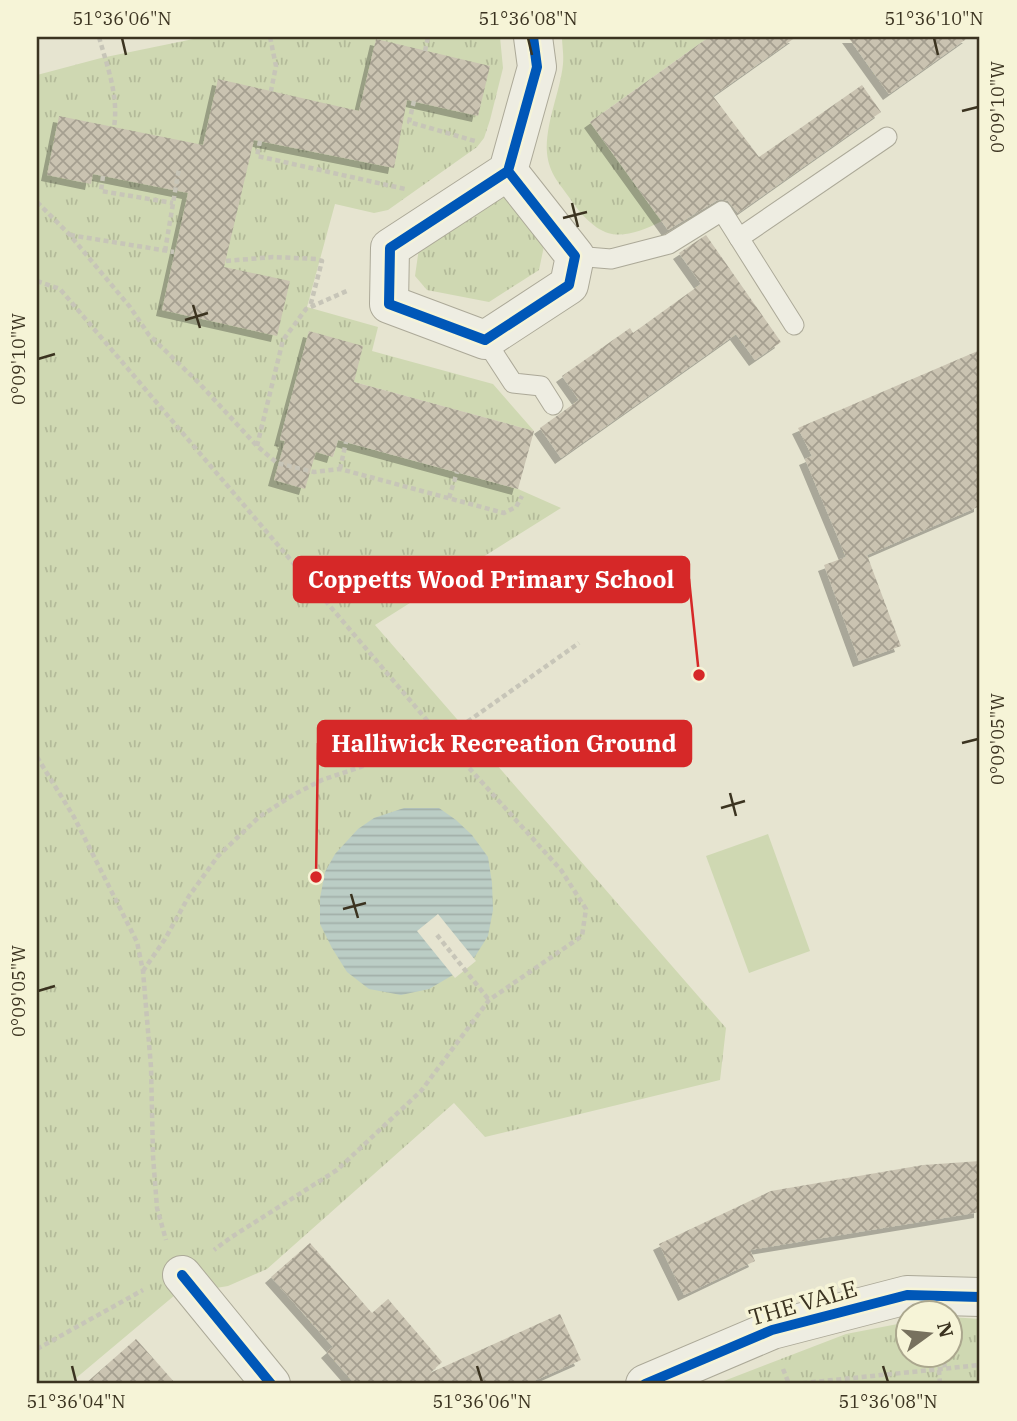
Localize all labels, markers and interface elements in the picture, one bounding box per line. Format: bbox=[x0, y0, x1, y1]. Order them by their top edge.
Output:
text: 51°36'06"N bbox=[73, 7, 172, 30]
text: 51°36'08"N bbox=[479, 7, 578, 30]
text: 51°36'10"N bbox=[885, 7, 984, 30]
text: 0°09'10"W bbox=[986, 60, 1009, 153]
text: 0°09'10"W bbox=[7, 312, 30, 405]
callout: Coppetts Wood Primary School bbox=[294, 557, 689, 602]
text: Coppetts Wood Primary School bbox=[308, 563, 674, 595]
text: 0°09'05"W bbox=[986, 692, 1009, 785]
callout: Halliwick Recreation Ground bbox=[318, 721, 691, 766]
text: Halliwick Recreation Ground bbox=[331, 727, 677, 759]
text: 0°09'05"W bbox=[7, 944, 30, 1037]
street label: THE VALE bbox=[745, 1272, 860, 1332]
north arrow bbox=[894, 1298, 964, 1368]
text: N bbox=[932, 1319, 959, 1340]
text: 51°36'04"N bbox=[27, 1390, 126, 1413]
text: 51°36'06"N bbox=[433, 1390, 532, 1413]
text: 51°36'08"N bbox=[839, 1390, 938, 1413]

